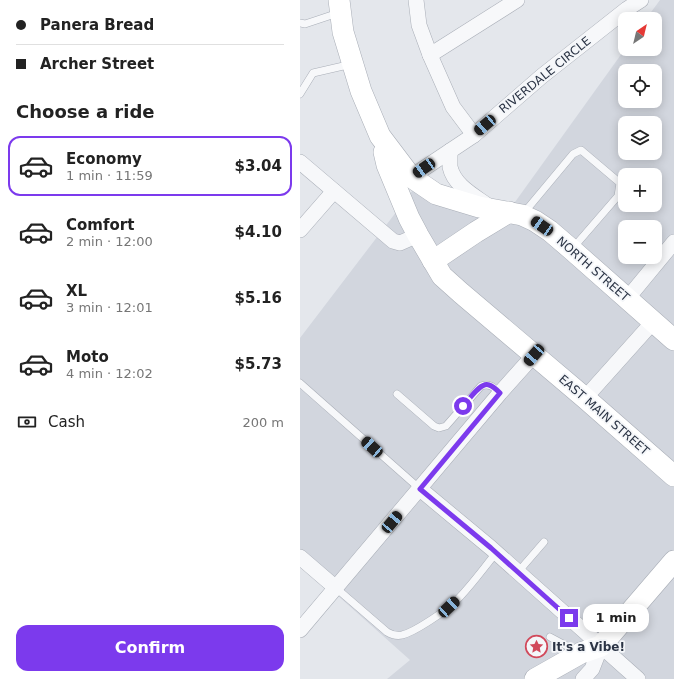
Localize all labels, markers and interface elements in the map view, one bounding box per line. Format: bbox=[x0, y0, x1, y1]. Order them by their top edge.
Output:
north arrow bbox=[618, 12, 662, 56]
map controls bbox=[618, 12, 662, 264]
text: Panera Bread bbox=[40, 16, 154, 34]
street label: RIVERDALE CIRCLE bbox=[496, 34, 594, 116]
text: Archer Street bbox=[40, 55, 154, 73]
button: locate bbox=[618, 64, 662, 108]
text: Choose a ride bbox=[16, 101, 155, 122]
car bbox=[472, 113, 498, 137]
button: layers bbox=[618, 116, 662, 160]
icon: car bbox=[18, 148, 54, 184]
text: Economy bbox=[66, 150, 142, 168]
car bbox=[411, 156, 437, 180]
text: $3.04 bbox=[235, 157, 282, 175]
text: 1 min · 11:59 bbox=[66, 168, 153, 183]
button: + bbox=[618, 168, 662, 212]
icon: car bbox=[18, 214, 54, 250]
car bbox=[529, 214, 555, 238]
text: Comfort bbox=[66, 216, 134, 234]
button: − bbox=[618, 220, 662, 264]
text: $4.10 bbox=[235, 223, 282, 241]
text: 2 min · 12:00 bbox=[66, 234, 153, 249]
street label: NORTH STREET bbox=[554, 234, 633, 305]
icon: car bbox=[18, 280, 54, 316]
text: XL bbox=[66, 282, 87, 300]
text: $5.16 bbox=[235, 289, 282, 307]
text: 3 min · 12:01 bbox=[66, 300, 153, 315]
car bbox=[522, 342, 546, 368]
icon: car bbox=[18, 346, 54, 382]
text: Moto bbox=[66, 348, 109, 366]
text: $5.73 bbox=[235, 355, 282, 373]
text: 4 min · 12:02 bbox=[66, 366, 153, 381]
street label: EAST MAIN STREET bbox=[556, 372, 653, 459]
route start bbox=[454, 397, 472, 415]
icon: cash bbox=[16, 411, 38, 433]
text: Cash bbox=[48, 413, 85, 431]
text: 200 m bbox=[242, 415, 284, 430]
car bbox=[359, 435, 385, 459]
car bbox=[380, 509, 404, 535]
car bbox=[436, 594, 462, 620]
callout: 1 min bbox=[583, 604, 649, 632]
route end bbox=[560, 609, 578, 627]
text: 1 min bbox=[596, 610, 636, 625]
button: Confirm bbox=[16, 625, 284, 671]
place icon: It's a Vibe! bbox=[523, 634, 549, 660]
place label: It's a Vibe! bbox=[552, 640, 625, 654]

